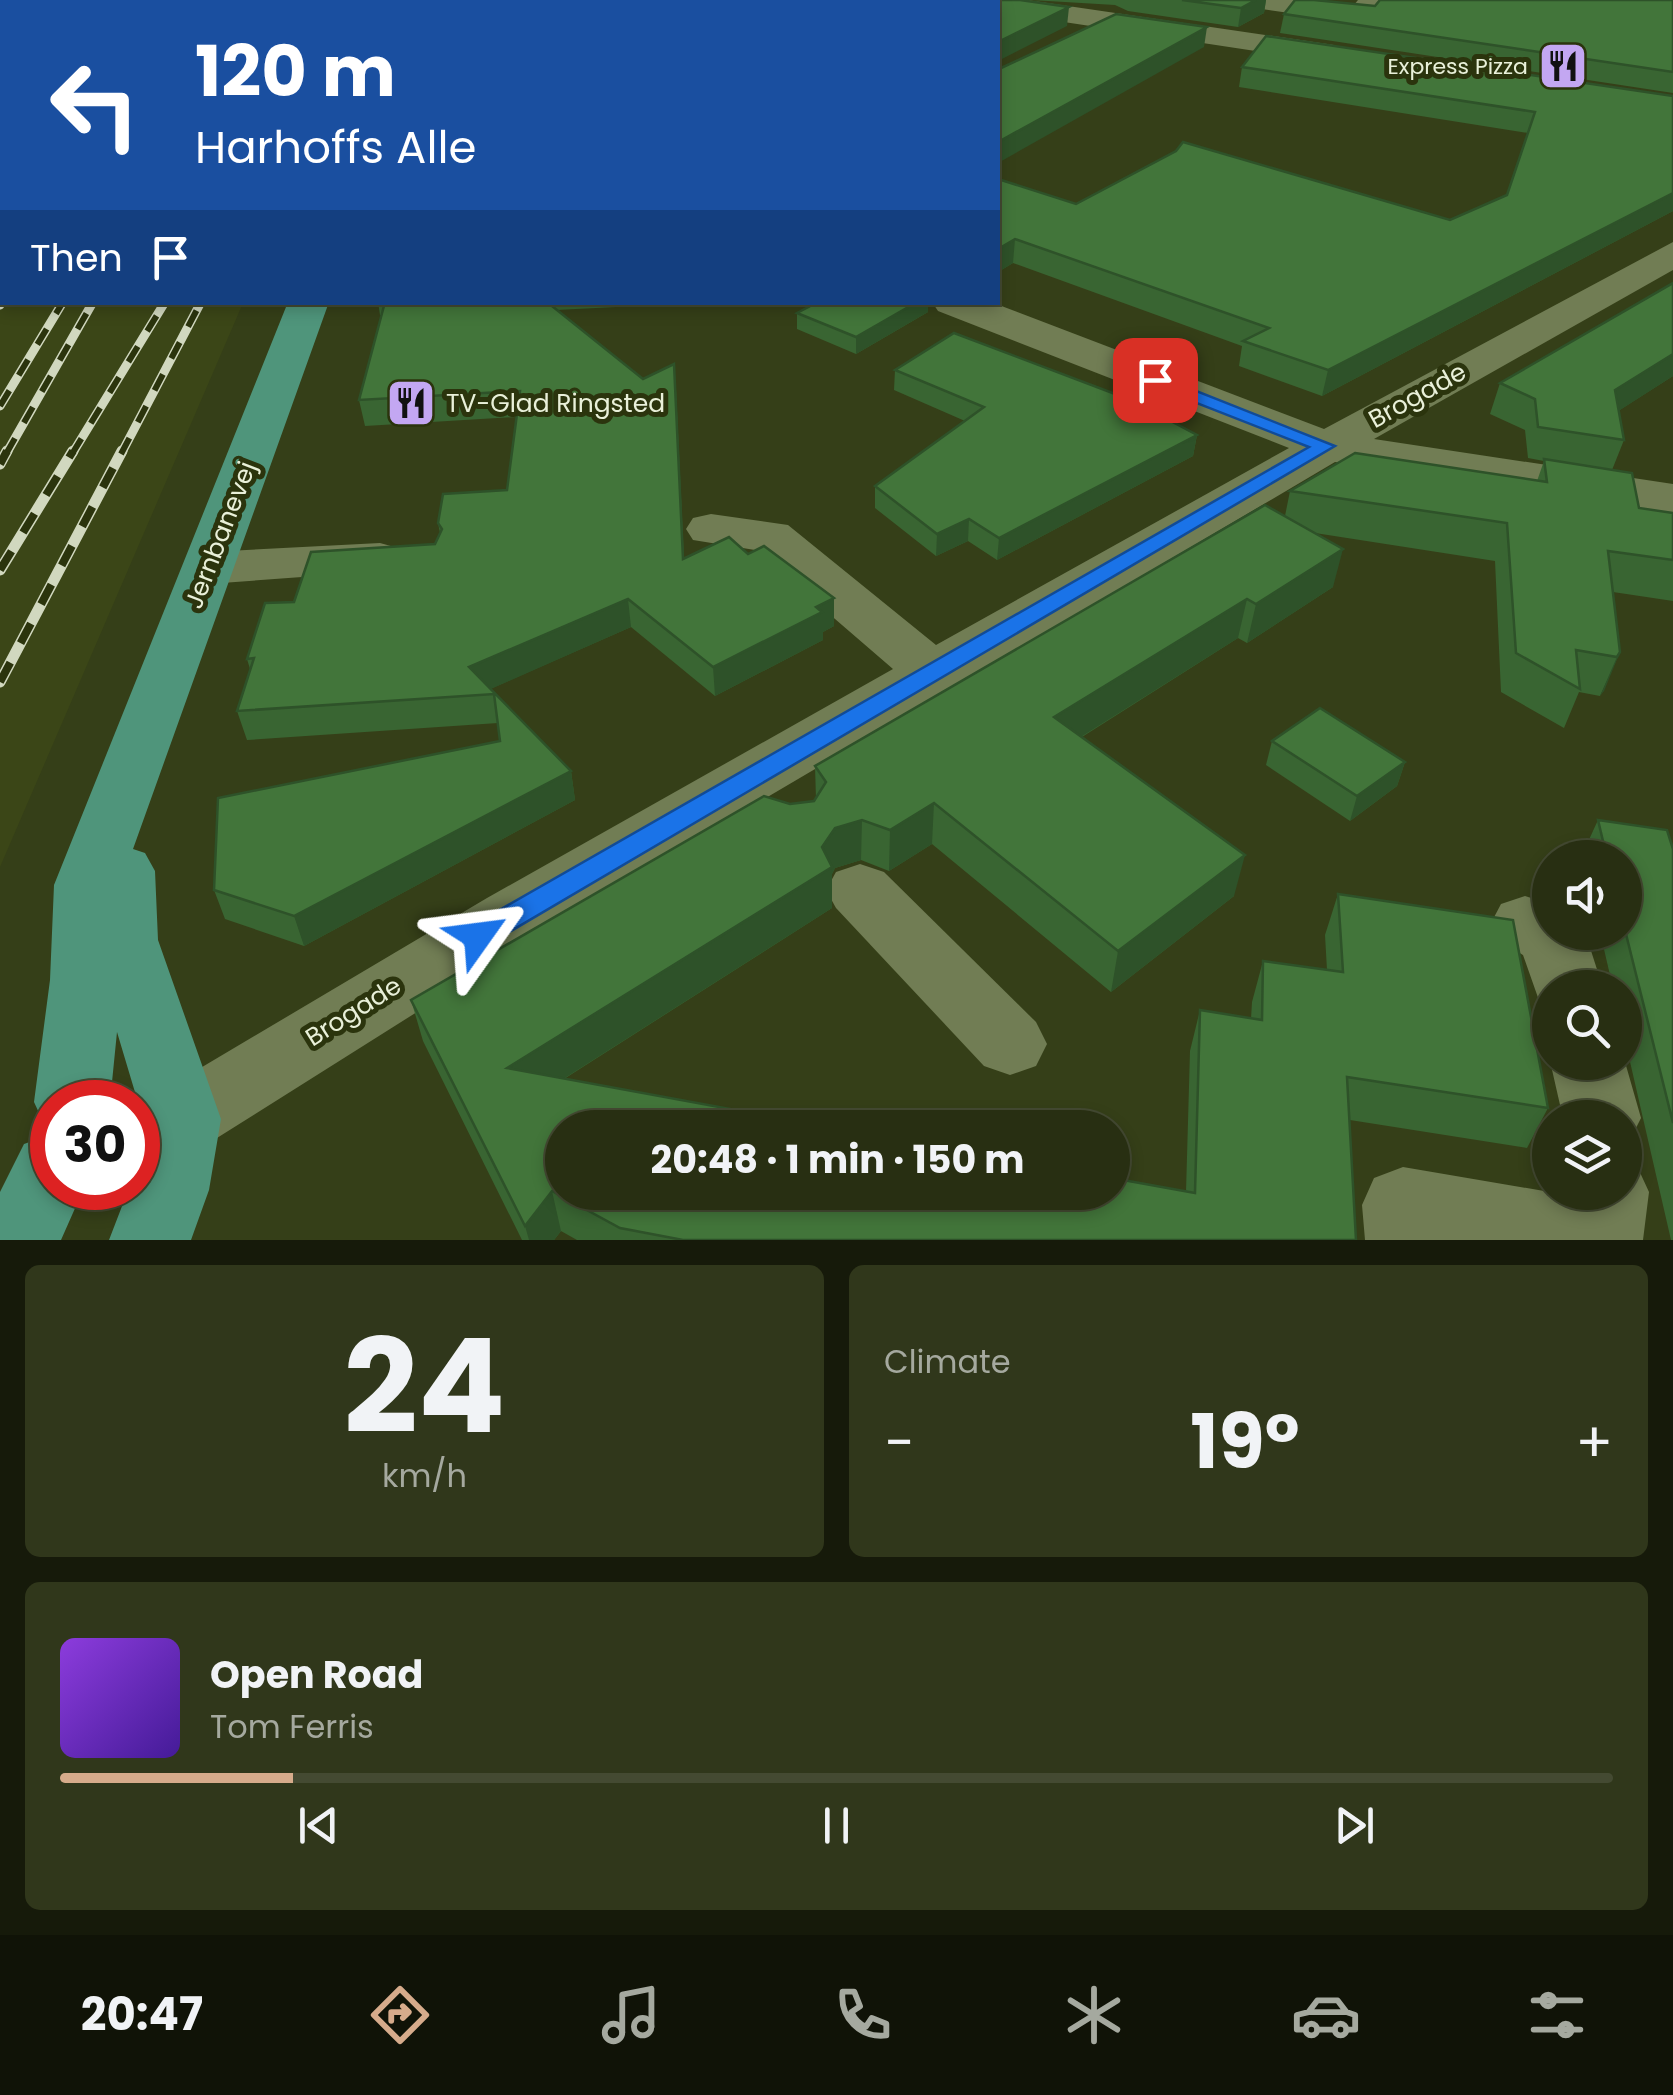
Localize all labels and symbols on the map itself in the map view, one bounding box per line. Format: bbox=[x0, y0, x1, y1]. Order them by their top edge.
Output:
restaurant icon: Express Pizza bbox=[1537, 40, 1589, 92]
place label: Express Pizza bbox=[1388, 51, 1528, 82]
pin bbox=[1113, 338, 1198, 423]
street label: Brogade bbox=[1362, 354, 1472, 437]
restaurant icon: TV-Glad Ringsted bbox=[385, 377, 437, 429]
place label: TV-Glad Ringsted bbox=[446, 386, 665, 421]
street label: Jernbanevej bbox=[176, 457, 265, 614]
position arrow bbox=[426, 884, 530, 988]
street label: Brogade bbox=[299, 968, 408, 1055]
speed limit sign: 30 bbox=[30, 1080, 160, 1210]

